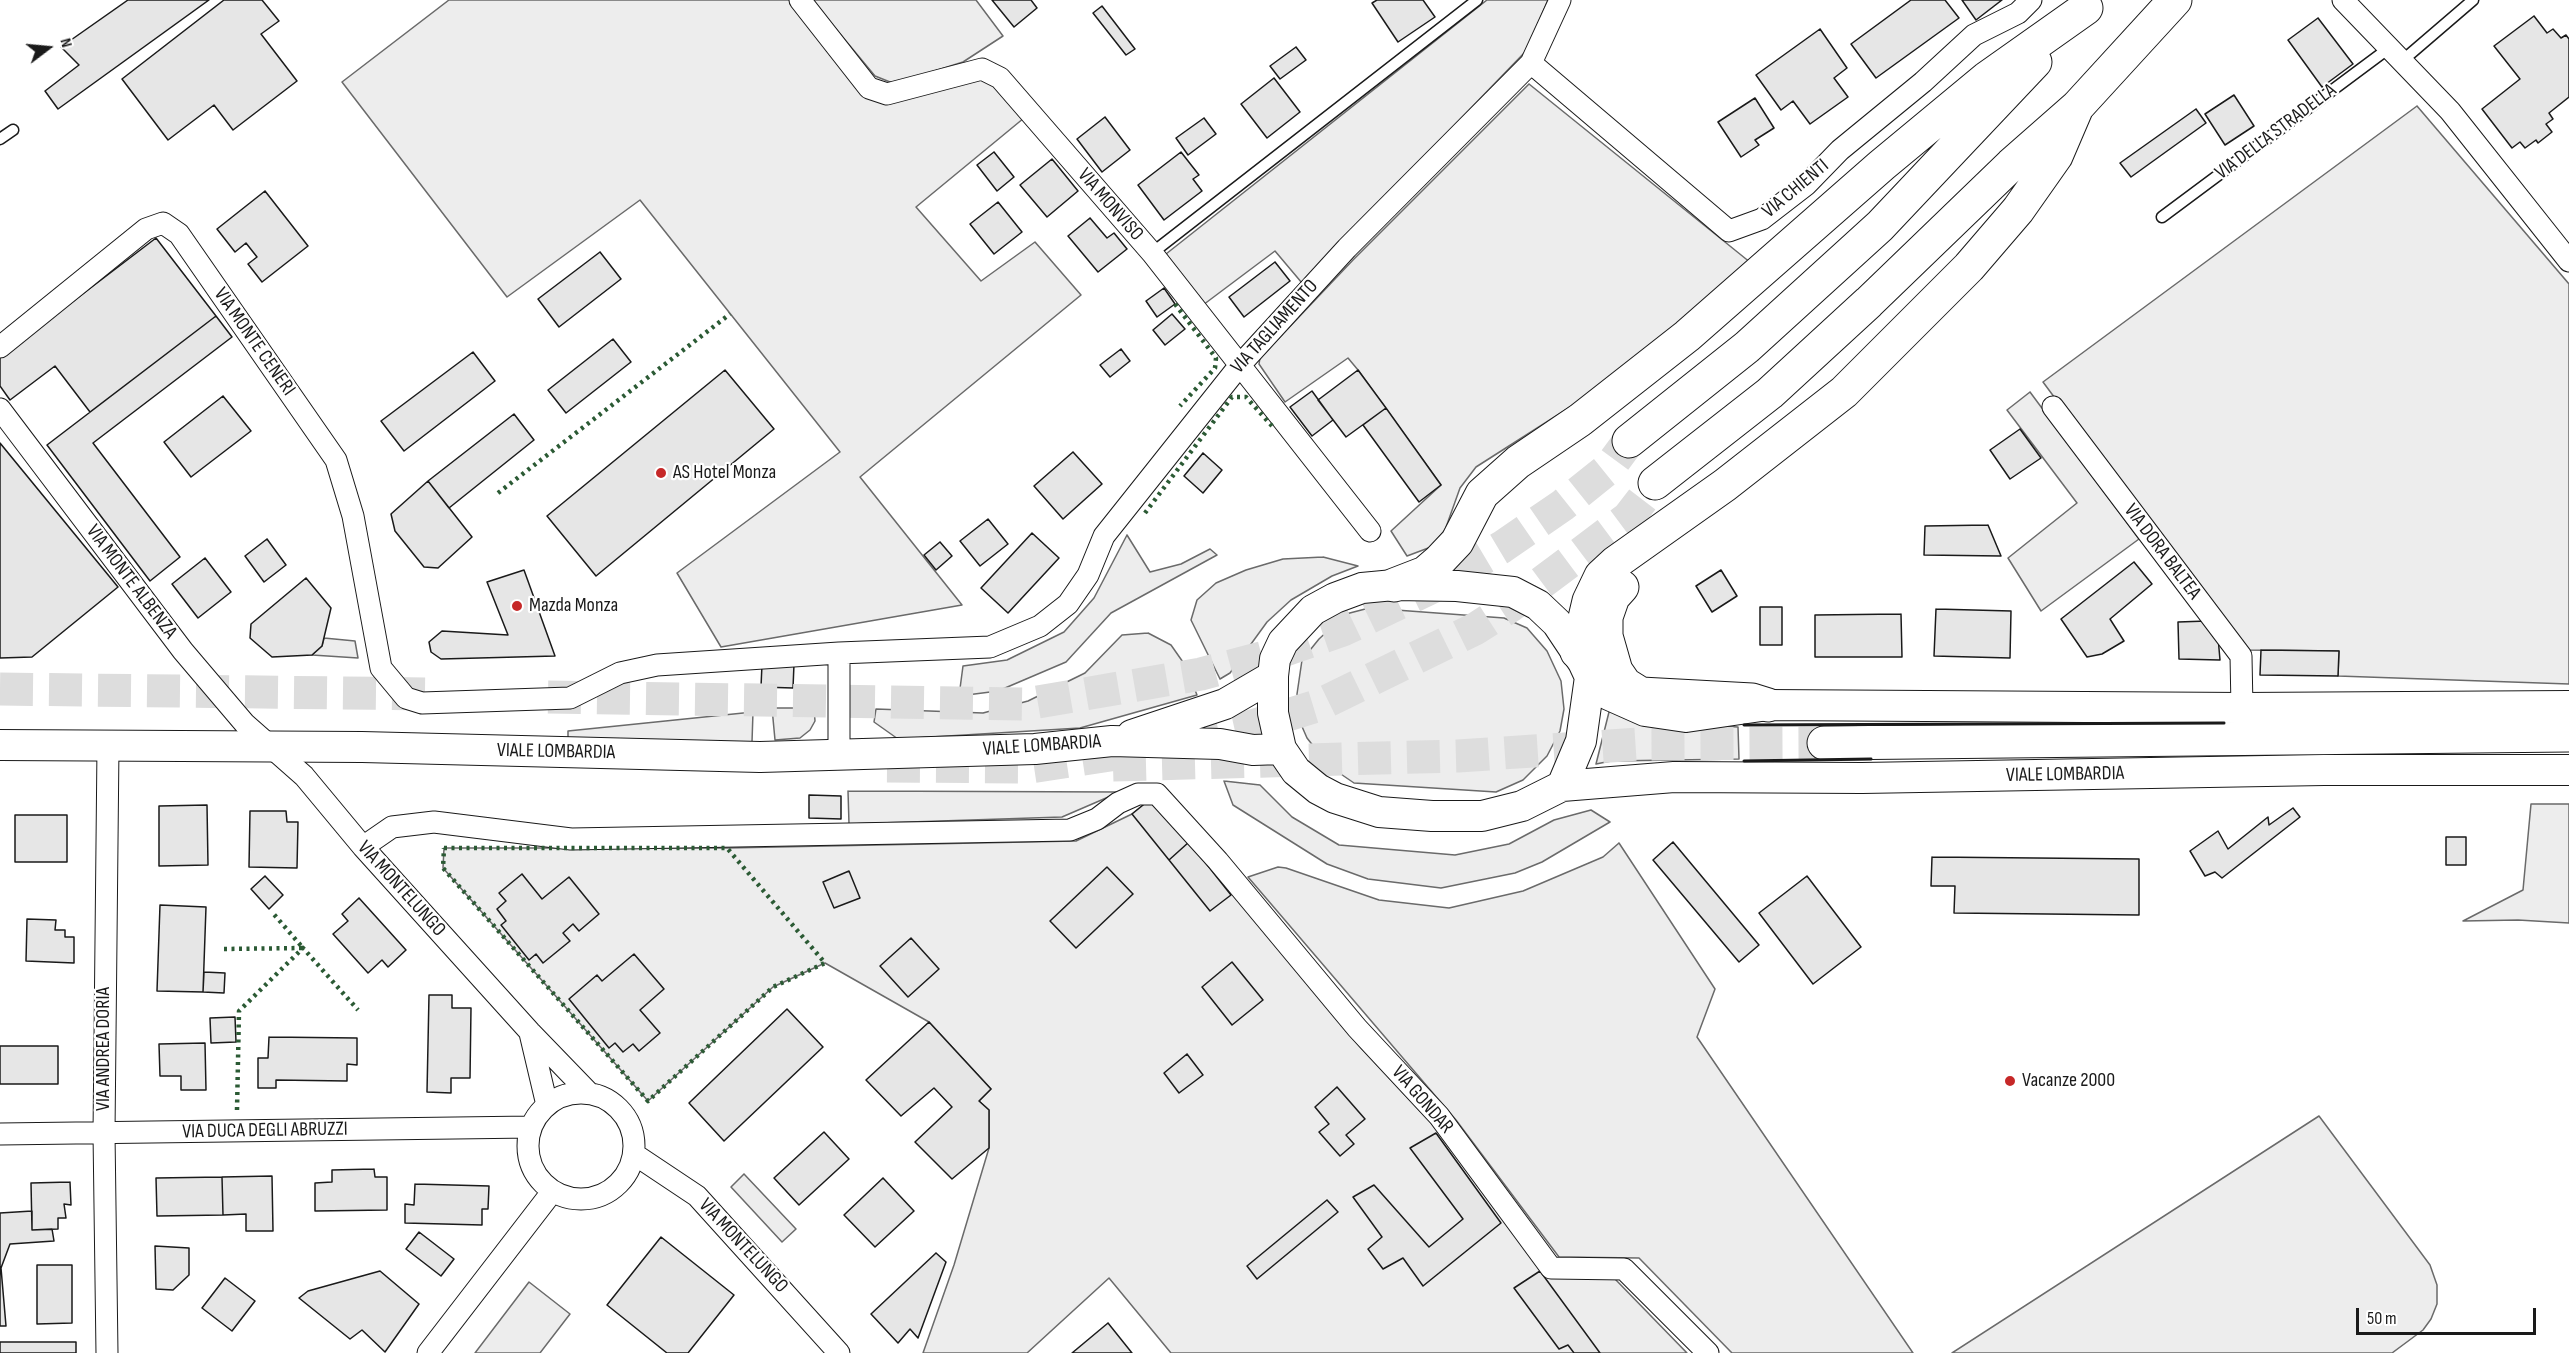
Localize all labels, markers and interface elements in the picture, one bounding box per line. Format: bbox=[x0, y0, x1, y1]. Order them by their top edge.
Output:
north arrow bbox=[18, 18, 78, 78]
text: N bbox=[55, 36, 76, 50]
street label: VIA DELLA STRADELLA bbox=[2211, 79, 2341, 185]
street label: VIA CHIENTI bbox=[1758, 154, 1834, 224]
street label: VIA MONVISO bbox=[1072, 164, 1148, 246]
street label: VIA TAGLIAMENTO bbox=[1226, 275, 1324, 379]
street label: VIA MONTE CENERI bbox=[208, 284, 300, 400]
place label: AS Hotel Monza bbox=[673, 461, 776, 485]
marker: AS Hotel Monza bbox=[654, 466, 668, 480]
street label: VIA DORA BALTEA bbox=[2118, 499, 2206, 605]
street label: VIA MONTE ALBENZA bbox=[80, 520, 182, 644]
place label: Mazda Monza bbox=[529, 594, 618, 618]
marker: Mazda Monza bbox=[510, 599, 524, 613]
street label: VIALE LOMBARDIA bbox=[982, 730, 1102, 762]
street label: VIALE LOMBARDIA bbox=[497, 739, 615, 765]
street label: VIALE LOMBARDIA bbox=[2006, 762, 2124, 788]
street label: VIA MONTELUNGO bbox=[352, 836, 450, 942]
street label: VIA ANDREA DORIA bbox=[92, 987, 116, 1111]
street label: VIA GONDAR bbox=[1386, 1061, 1458, 1139]
place label: Vacanze 2000 bbox=[2022, 1069, 2115, 1093]
marker: Vacanze 2000 bbox=[2003, 1074, 2017, 1088]
street label: VIA DUCA DEGLI ABRUZZI bbox=[182, 1118, 348, 1144]
street label: VIA MONTELUNGO bbox=[693, 1194, 793, 1298]
scale bar bbox=[2359, 1296, 2539, 1334]
text: 50 m bbox=[2367, 1308, 2397, 1329]

